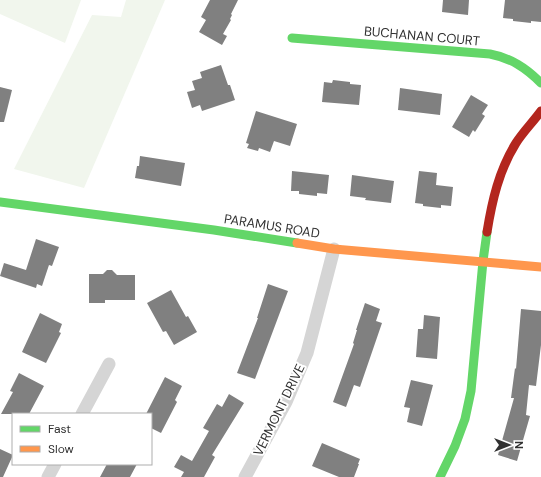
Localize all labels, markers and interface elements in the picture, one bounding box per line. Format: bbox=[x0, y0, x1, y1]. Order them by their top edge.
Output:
street label: BUCHANAN COURT bbox=[363, 22, 481, 50]
street label: PARAMUS ROAD bbox=[223, 210, 321, 242]
street label: VERMONT DRIVE bbox=[249, 361, 309, 459]
legend bbox=[12, 413, 152, 465]
text: Fast bbox=[48, 421, 71, 437]
north arrow bbox=[489, 425, 529, 465]
text: Slow bbox=[48, 441, 74, 457]
text: N bbox=[512, 441, 526, 449]

